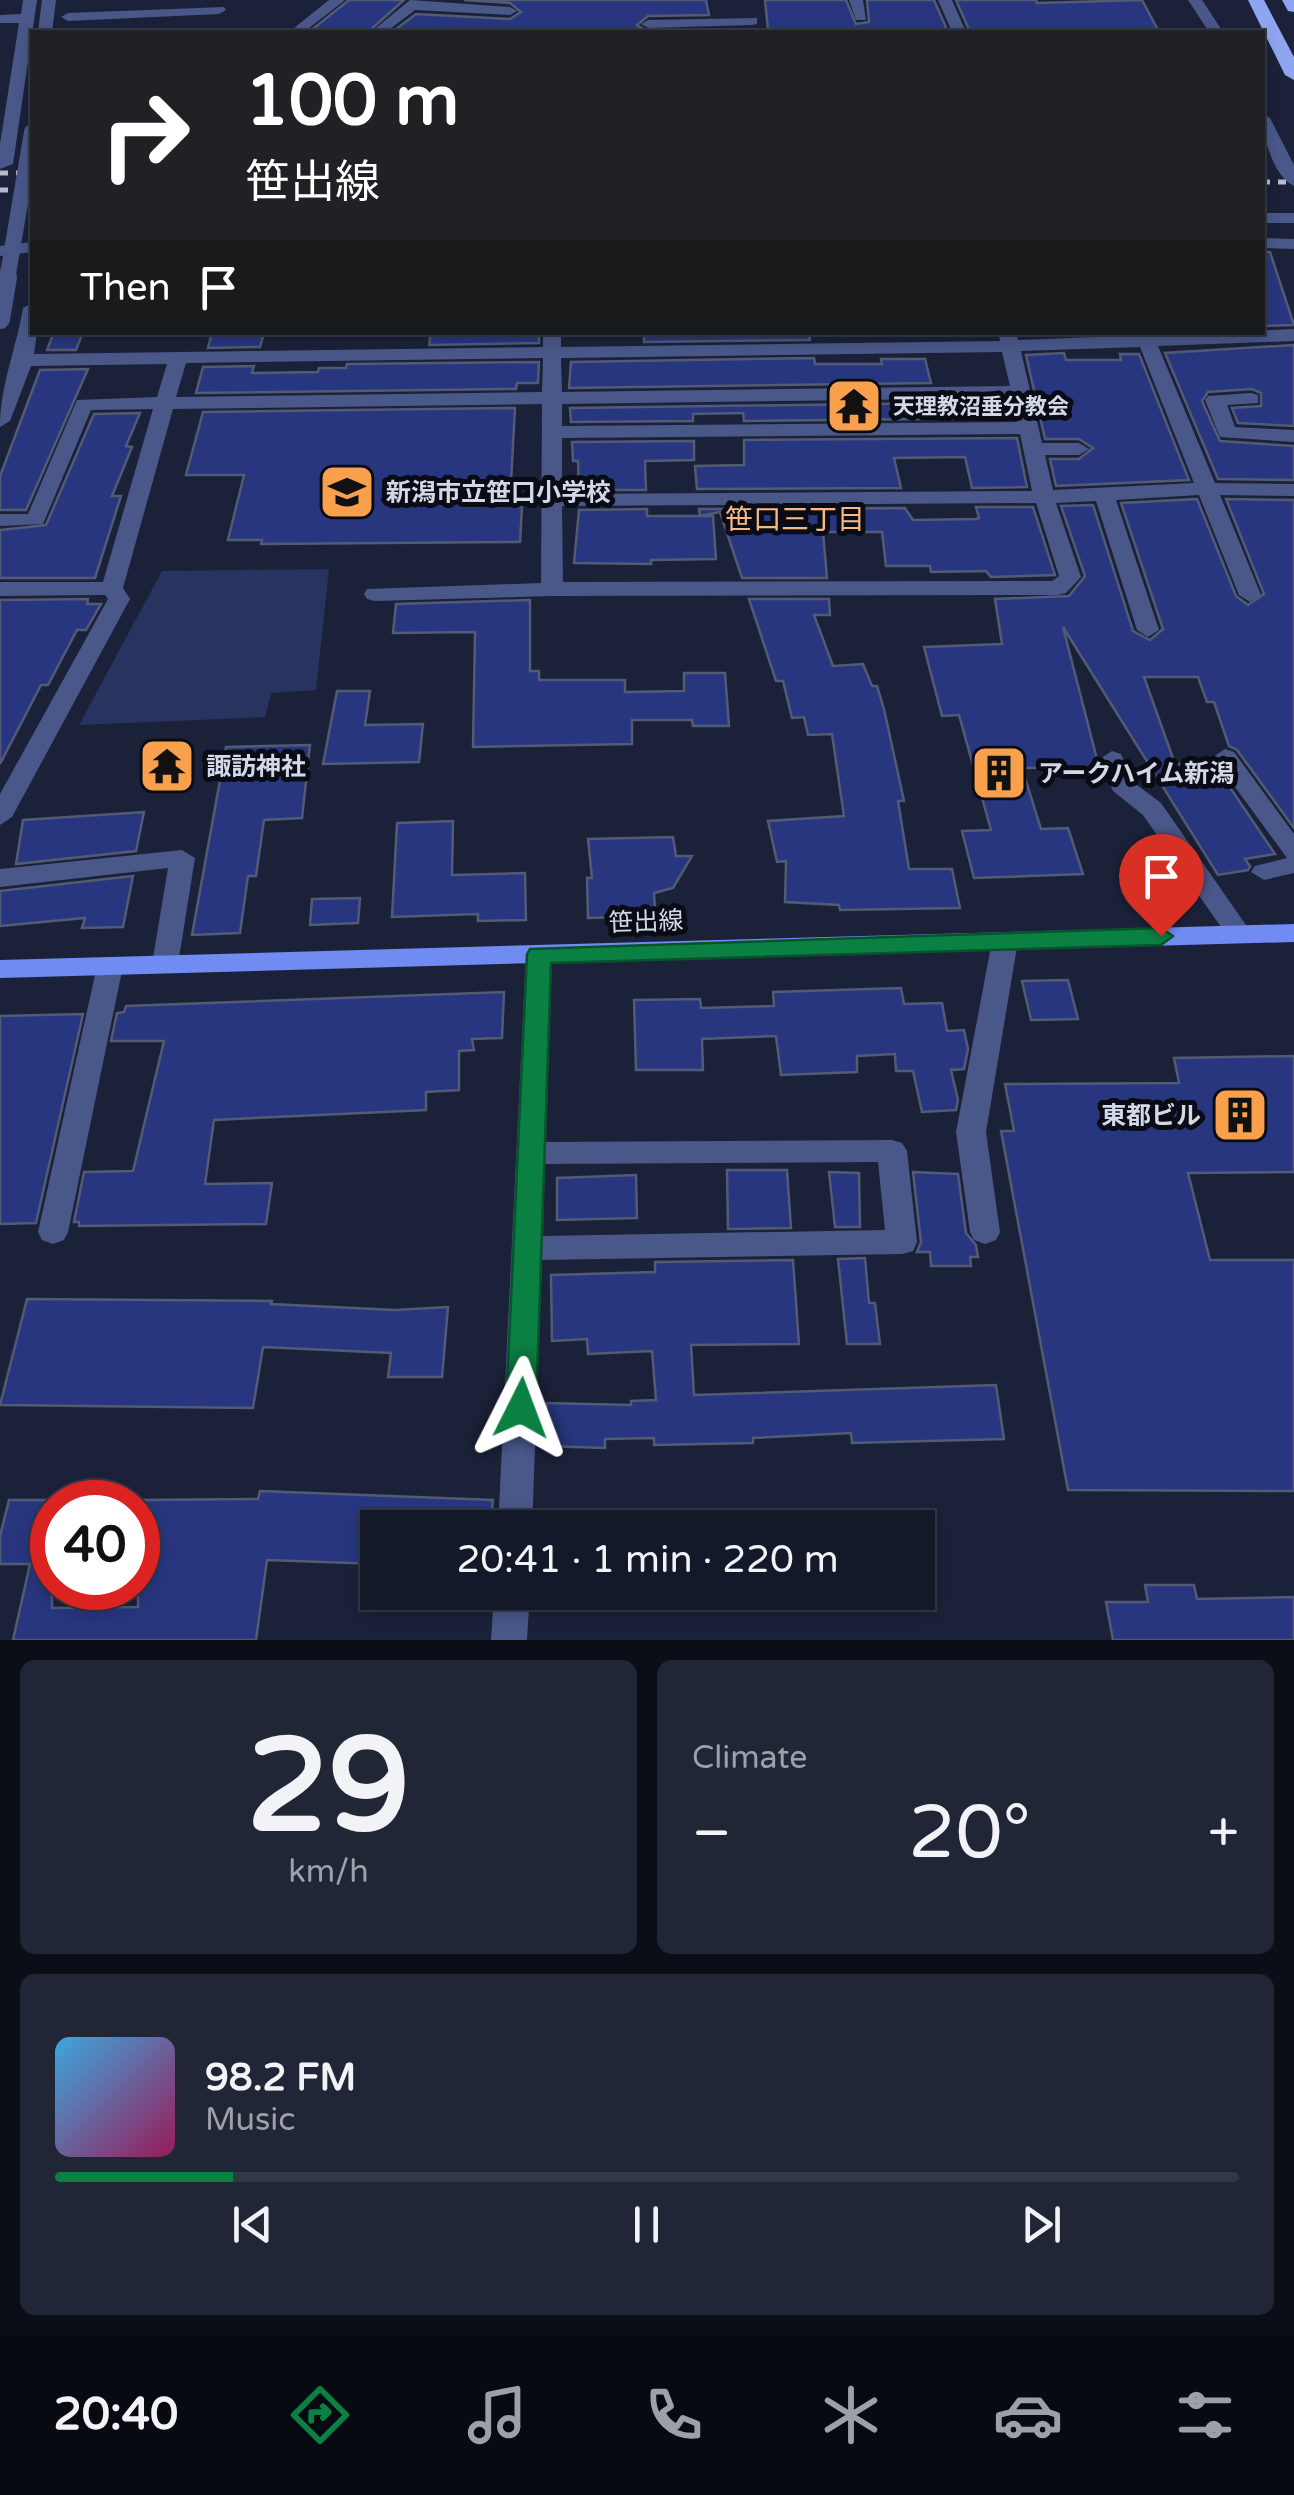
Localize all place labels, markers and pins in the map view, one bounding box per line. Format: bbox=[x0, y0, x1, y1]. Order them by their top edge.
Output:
temple icon: 天理教沼垂分教会 bbox=[824, 376, 884, 436]
place label: 天理教沼垂分教会 bbox=[893, 394, 1069, 420]
school or university icon: 新潟市立笹口小学校 bbox=[317, 462, 377, 522]
place label: 新潟市立笹口小学校 bbox=[386, 478, 611, 508]
temple icon: 諏訪神社 bbox=[137, 736, 197, 796]
building icon: アークハイム新潟 bbox=[969, 743, 1029, 803]
place label: 諏訪神社 bbox=[206, 752, 306, 782]
place label: アークハイム新潟 bbox=[1038, 759, 1234, 789]
pin bbox=[1119, 834, 1204, 937]
building icon: 東都ビル bbox=[1210, 1085, 1270, 1145]
place label: 東都ビル bbox=[1101, 1101, 1201, 1131]

